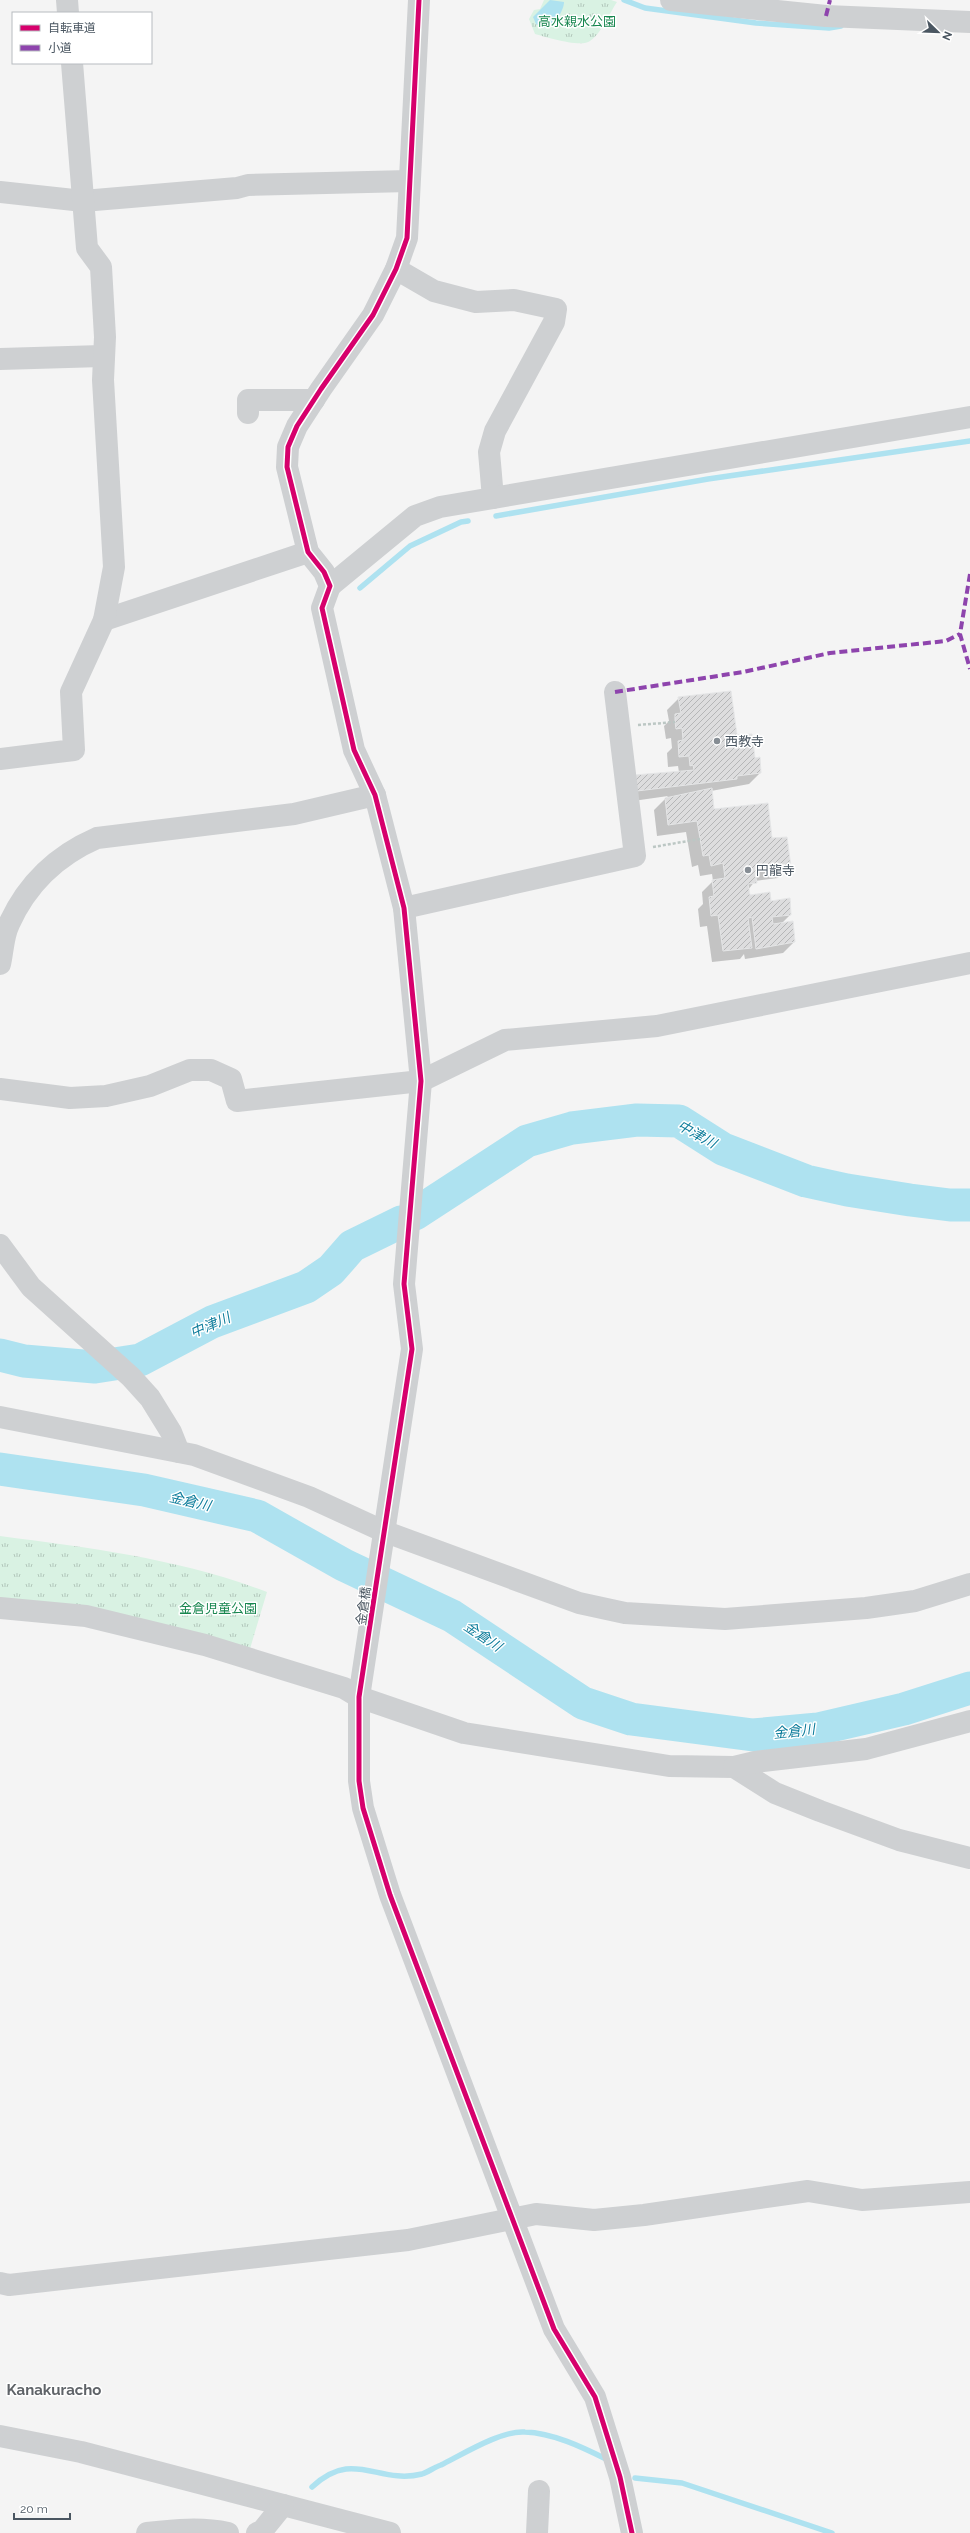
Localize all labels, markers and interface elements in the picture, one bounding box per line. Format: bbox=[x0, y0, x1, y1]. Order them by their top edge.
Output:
legend bbox=[12, 12, 152, 64]
north arrow bbox=[918, 12, 958, 52]
park label: 高水親水公園 bbox=[538, 14, 616, 29]
text: 自転車道 bbox=[48, 21, 96, 35]
text: N bbox=[939, 29, 954, 42]
text: 小道 bbox=[48, 41, 72, 55]
place label: 西教寺 bbox=[725, 734, 764, 749]
marker: 西教寺 bbox=[712, 736, 722, 746]
place label: 円龍寺 bbox=[756, 863, 795, 878]
marker: 円龍寺 bbox=[743, 865, 753, 875]
water label: 中津川 bbox=[675, 1117, 721, 1152]
water label: 中津川 bbox=[188, 1308, 234, 1341]
water label: 金倉川 bbox=[168, 1488, 214, 1514]
street label: 金倉橋 bbox=[353, 1586, 374, 1626]
park label: 金倉児童公園 bbox=[179, 1601, 257, 1616]
water label: 金倉川 bbox=[461, 1618, 507, 1655]
water label: 金倉川 bbox=[772, 1721, 818, 1741]
district label: Kanakuracho bbox=[7, 2381, 101, 2399]
scale bar bbox=[14, 2495, 70, 2521]
text: 20 m bbox=[20, 2502, 48, 2516]

